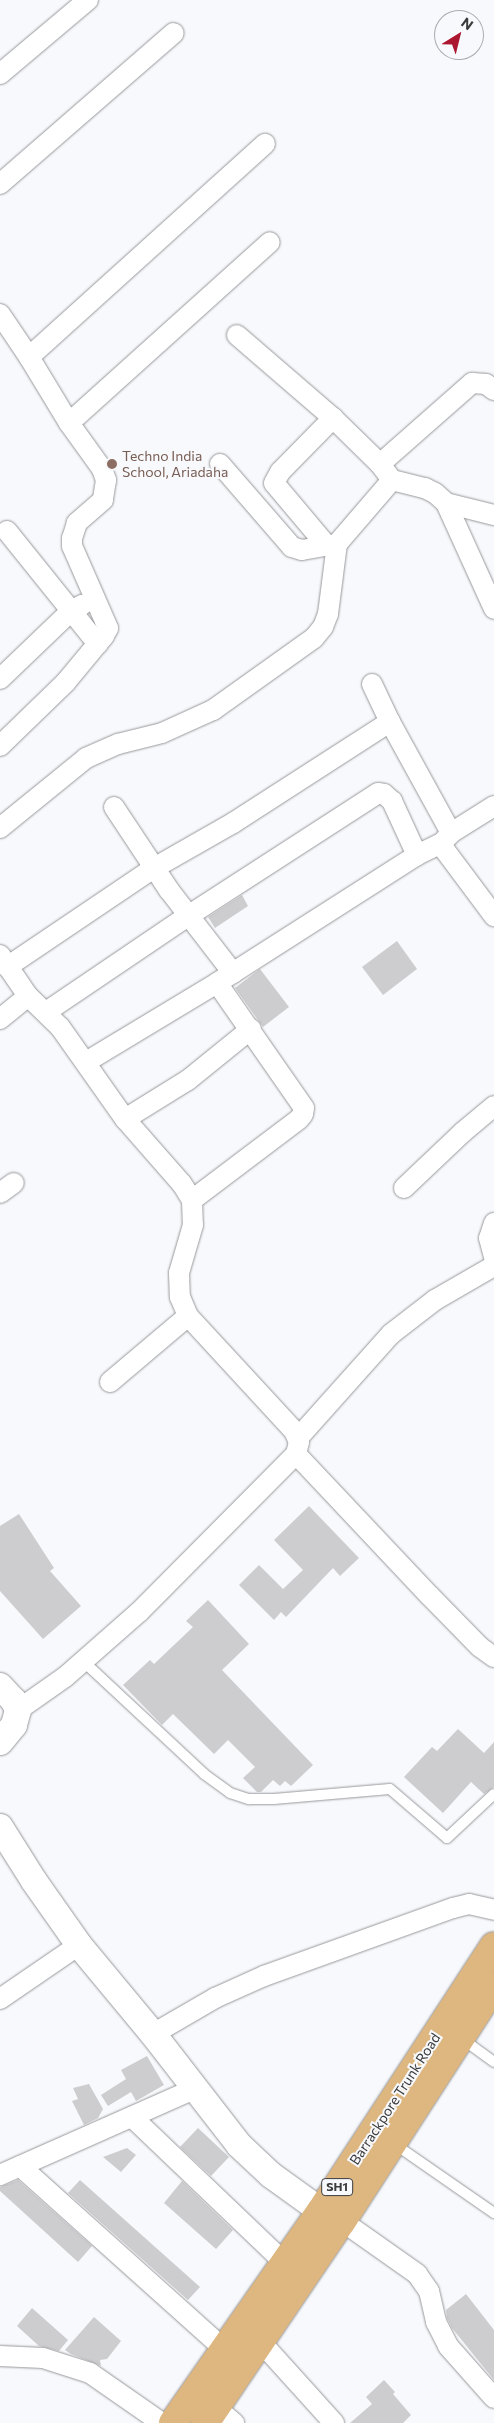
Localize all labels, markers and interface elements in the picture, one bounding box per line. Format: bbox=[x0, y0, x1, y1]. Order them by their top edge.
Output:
north arrow bbox=[434, 10, 484, 60]
text: N bbox=[458, 13, 477, 33]
place label: Techno India School, Ariadaha bbox=[122, 448, 228, 481]
marker: Techno India School, Ariadaha bbox=[106, 458, 118, 470]
street label: Barrackpore Trunk Road bbox=[346, 2030, 444, 2168]
road number: SH1 bbox=[321, 2178, 353, 2196]

